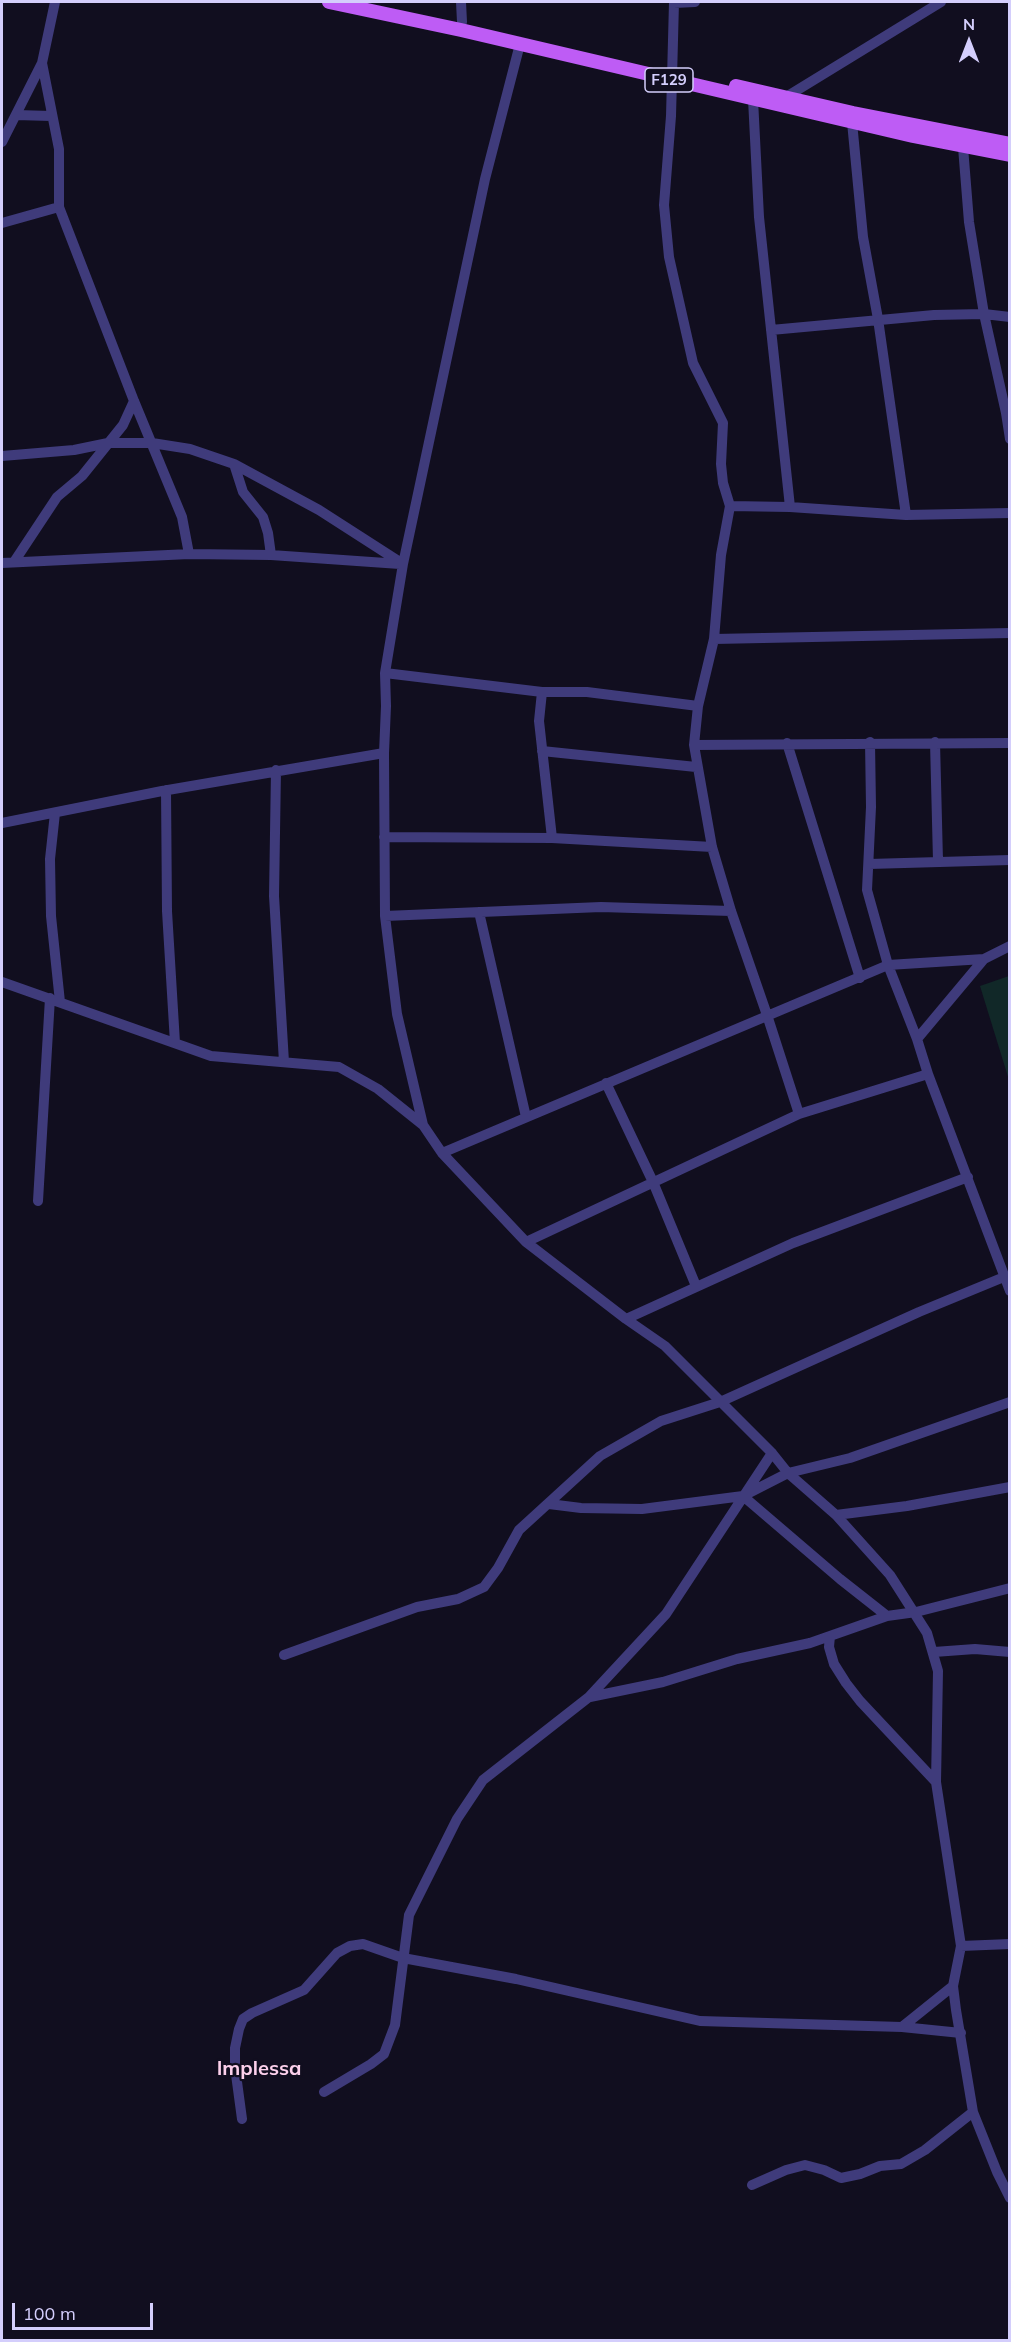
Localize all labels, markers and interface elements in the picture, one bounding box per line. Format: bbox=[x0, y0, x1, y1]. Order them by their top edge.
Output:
north arrow bbox=[939, 12, 999, 72]
text: N bbox=[963, 14, 975, 34]
road number: F129 bbox=[645, 68, 693, 92]
district label: Implessa bbox=[217, 2057, 301, 2081]
scale bar bbox=[15, 2291, 156, 2329]
text: 100 m bbox=[23, 2302, 76, 2325]

